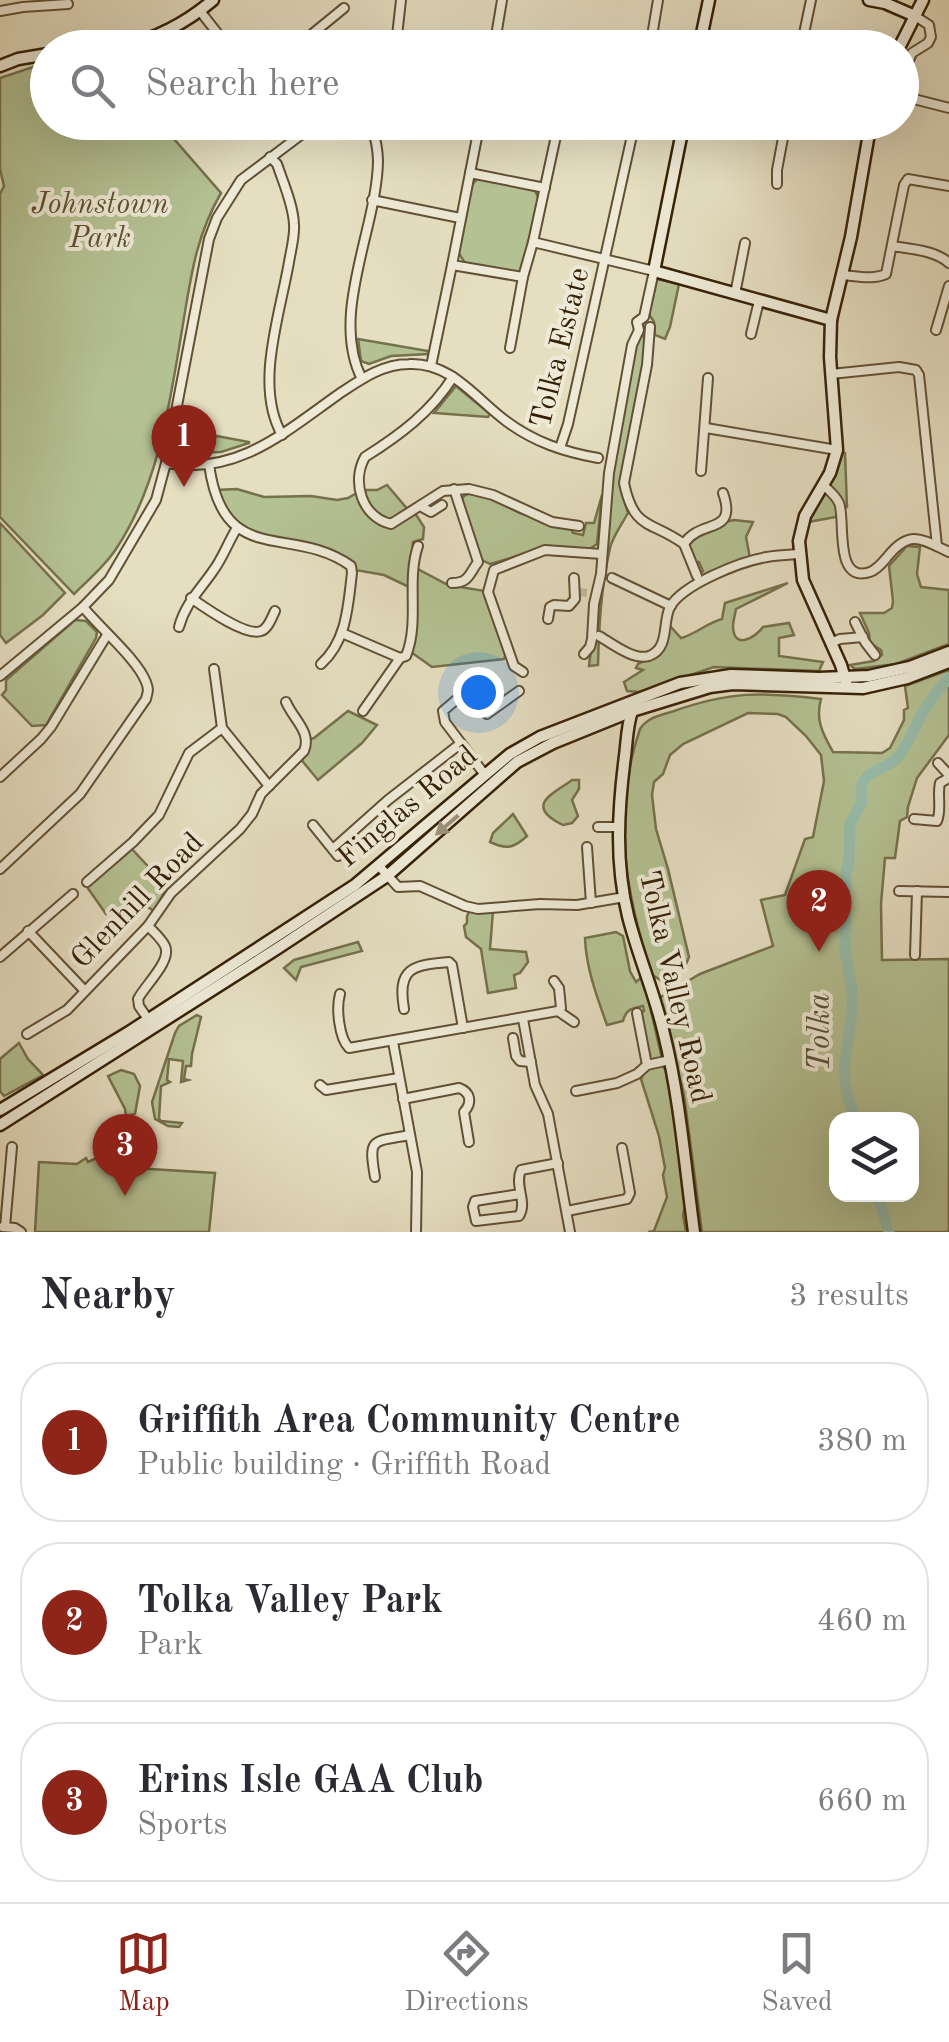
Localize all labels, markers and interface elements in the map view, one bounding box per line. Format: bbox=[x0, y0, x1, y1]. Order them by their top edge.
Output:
search box bbox=[30, 30, 919, 140]
icon: search bbox=[65, 58, 120, 113]
text: Search here bbox=[145, 66, 340, 104]
park label: Johnstown Park bbox=[31, 190, 169, 254]
street label: Tolka Estate bbox=[527, 265, 595, 431]
pin: 1 bbox=[152, 404, 216, 487]
your location bbox=[453, 667, 504, 718]
street label: Finglas Road bbox=[332, 740, 484, 874]
one-way arrow bbox=[435, 813, 460, 835]
street label: Glenhill Road bbox=[66, 827, 210, 975]
street label: Tolka Valley Road bbox=[633, 868, 715, 1106]
pin: 2 bbox=[786, 870, 852, 952]
water label: Tolka bbox=[805, 993, 837, 1071]
map controls bbox=[829, 1112, 919, 1202]
button: layers bbox=[829, 1112, 919, 1202]
pin: 3 bbox=[92, 1114, 158, 1196]
text: Nearby bbox=[40, 1276, 176, 1318]
text: 3 results bbox=[789, 1281, 909, 1313]
text: Griffith Area Community Centre bbox=[137, 1403, 681, 1441]
text: 1 bbox=[65, 1426, 84, 1458]
text: 380 m bbox=[817, 1426, 907, 1458]
text: Public building · Griffith Road bbox=[137, 1450, 551, 1482]
text: Tolka Valley Park bbox=[137, 1583, 443, 1621]
text: 2 bbox=[65, 1606, 84, 1638]
text: 460 m bbox=[817, 1606, 907, 1638]
text: Park bbox=[137, 1630, 203, 1662]
text: Erins Isle GAA Club bbox=[137, 1763, 484, 1801]
text: 3 bbox=[65, 1786, 84, 1818]
text: 660 m bbox=[817, 1786, 907, 1818]
text: Sports bbox=[137, 1810, 228, 1842]
tab: Map bbox=[116, 1926, 171, 2021]
tab: Directions bbox=[404, 1926, 529, 2021]
tab: Saved bbox=[761, 1926, 833, 2021]

